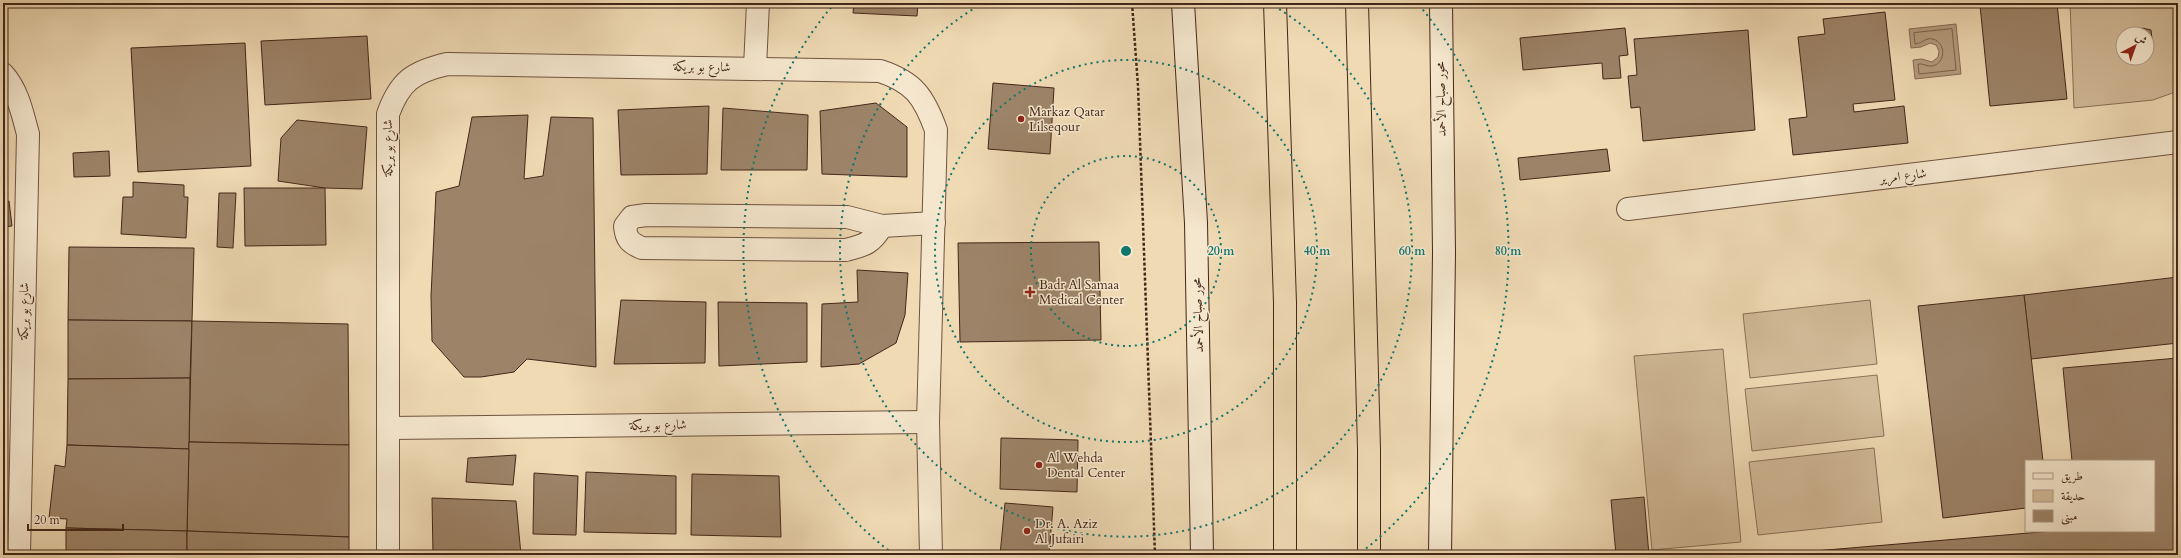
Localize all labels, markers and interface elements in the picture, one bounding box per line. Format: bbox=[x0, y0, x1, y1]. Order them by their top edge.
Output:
north arrow bbox=[2115, 26, 2155, 66]
text: ش bbox=[2132, 30, 2150, 48]
street label: شارع بو بريكة bbox=[672, 57, 731, 78]
street label: محور صباح الأحمد bbox=[1431, 61, 1453, 137]
place label: Markaz Qatar Lilseqour bbox=[1029, 103, 1105, 136]
marker: Markaz Qatar Lilseqour bbox=[1016, 114, 1026, 124]
street label: شارع بو بريكة bbox=[379, 119, 399, 178]
street label: شارع امرير bbox=[1877, 164, 1928, 190]
text: 20 m bbox=[1208, 243, 1235, 259]
text: 40 m bbox=[1304, 243, 1331, 259]
text: 60 m bbox=[1399, 243, 1426, 259]
text: 80 m bbox=[1495, 243, 1522, 259]
centre of rings bbox=[1119, 244, 1133, 258]
place label: Badr Al Samaa Medical Center bbox=[1039, 276, 1124, 309]
street label: محور صباح الأحمد bbox=[1188, 277, 1210, 353]
street label: شارع بو بريكة bbox=[14, 282, 35, 341]
marker: Badr Al Samaa Medical Center bbox=[1024, 286, 1036, 298]
street label: شارع بو بريكة bbox=[628, 416, 687, 437]
place label: Al Wehda Dental Center bbox=[1047, 449, 1126, 482]
marker: Al Wehda Dental Center bbox=[1034, 460, 1044, 470]
legend bbox=[2025, 460, 2155, 532]
text: طريق bbox=[2061, 468, 2083, 484]
text: حديقة bbox=[2061, 488, 2085, 504]
scale bar bbox=[28, 506, 123, 532]
text: مبنى bbox=[2061, 508, 2077, 525]
text: 20 m bbox=[34, 512, 61, 528]
place label: Dr. A. Aziz Al Jufairi bbox=[1035, 515, 1098, 548]
marker: Dr. A. Aziz Al Jufairi bbox=[1022, 526, 1032, 536]

